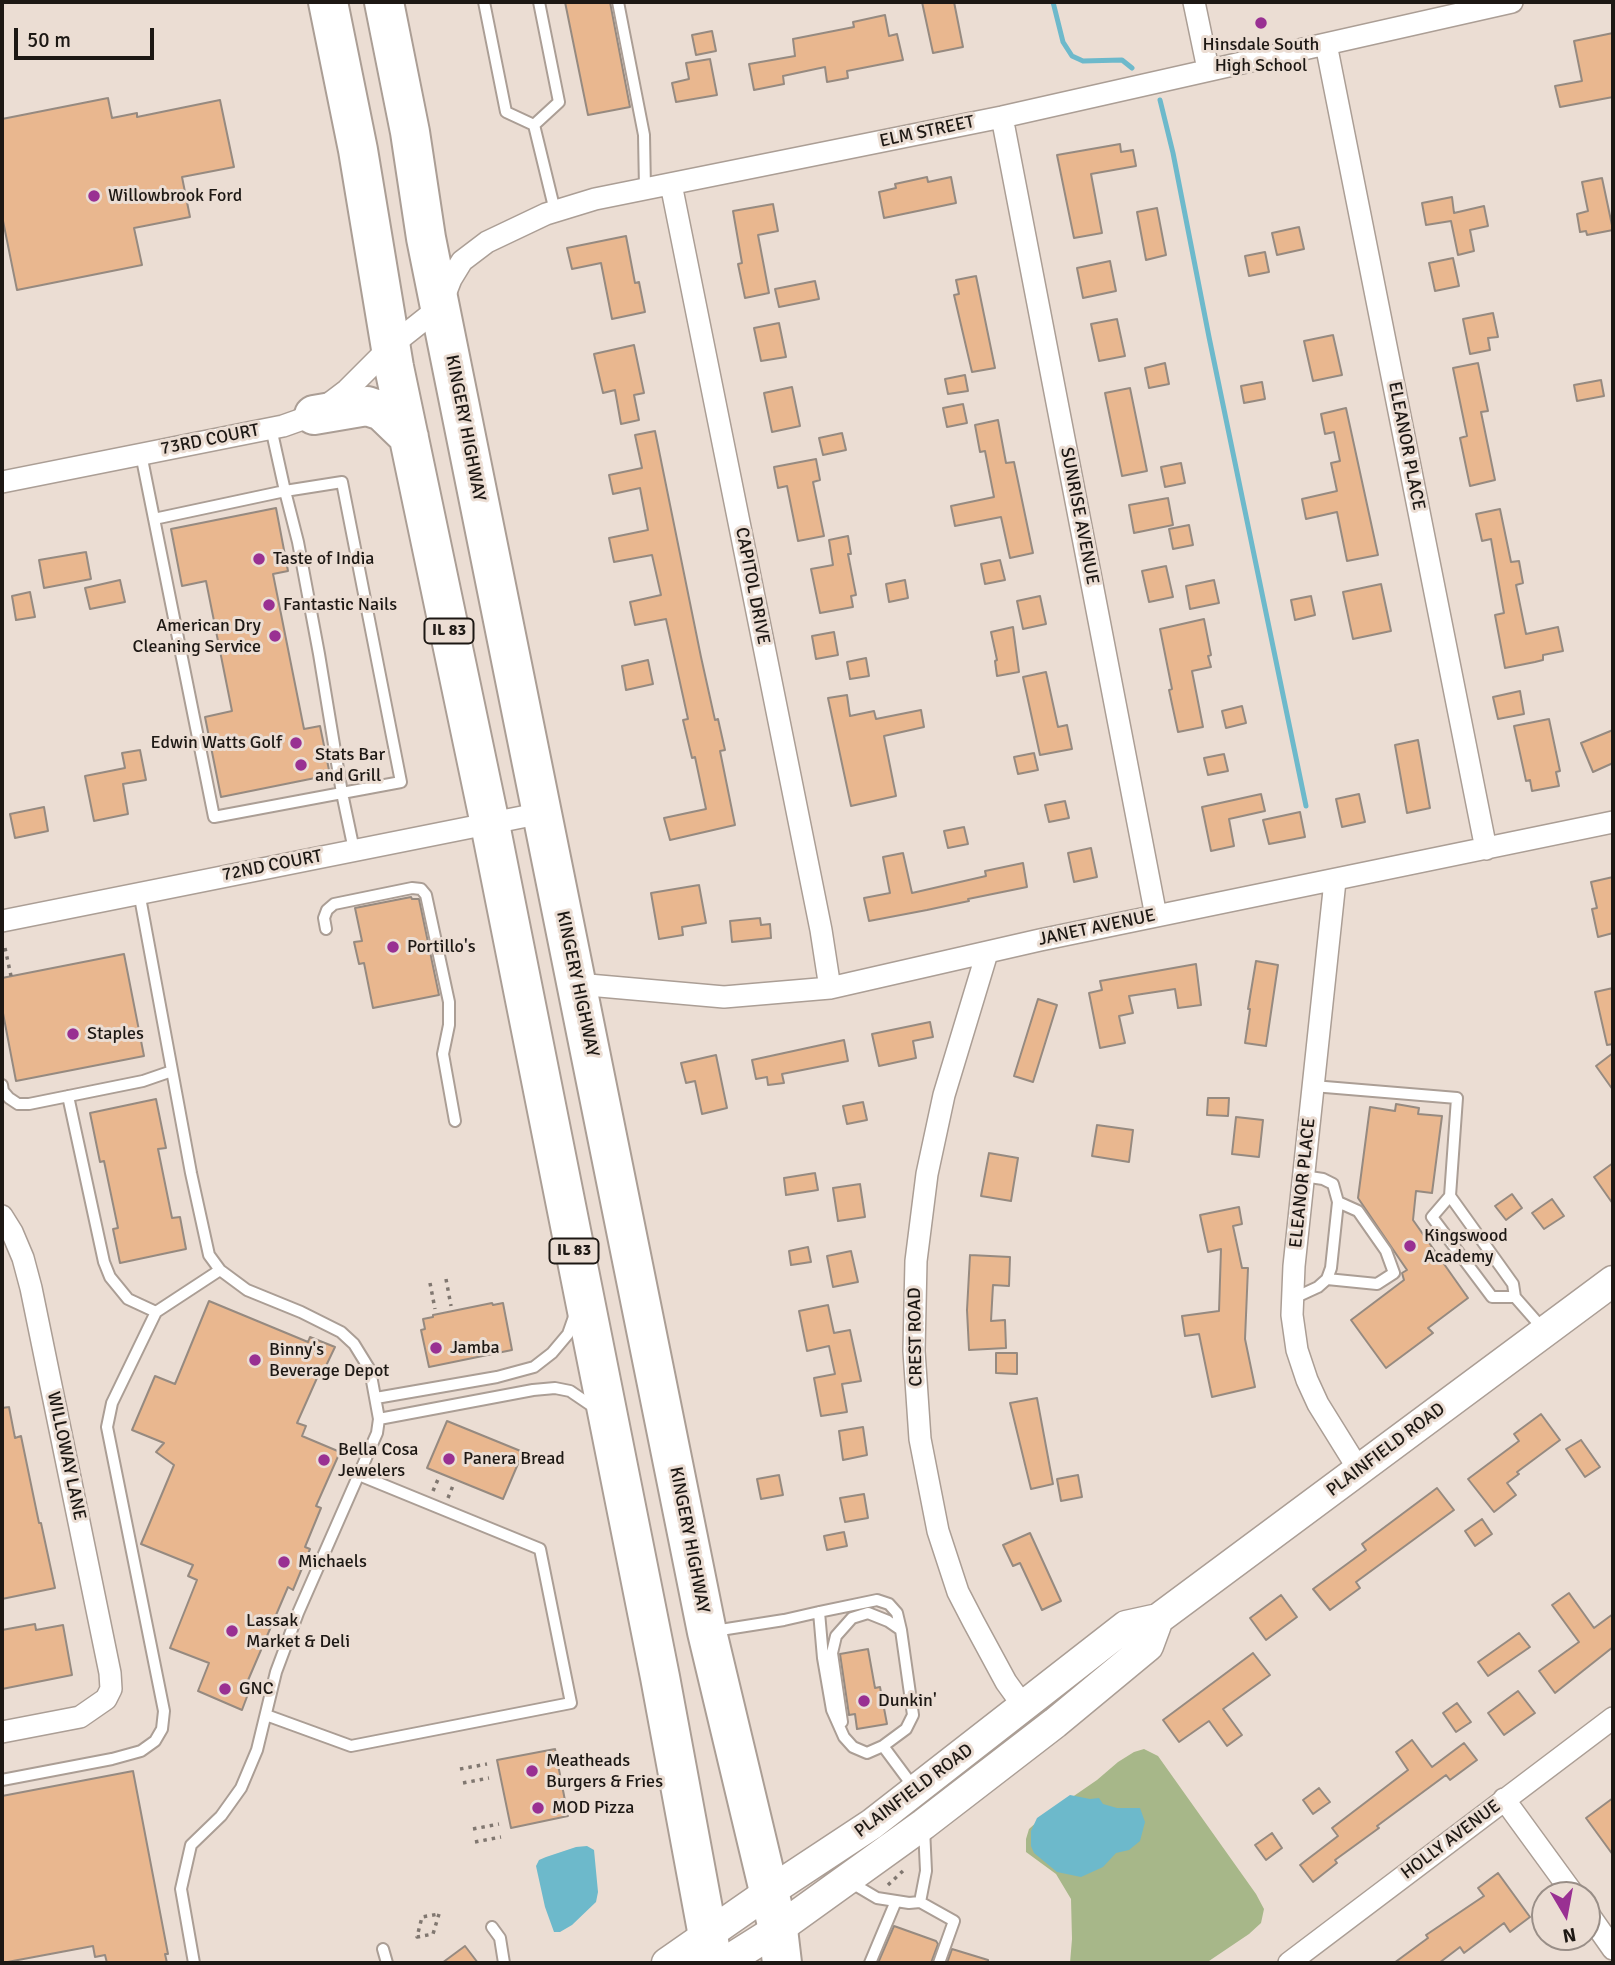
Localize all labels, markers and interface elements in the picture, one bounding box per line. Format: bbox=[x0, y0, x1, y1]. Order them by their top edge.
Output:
scale bar bbox=[18, 14, 158, 58]
marker: Hinsdale South High School bbox=[1253, 15, 1269, 31]
text: 50 m bbox=[27, 27, 71, 53]
place label: Hinsdale South High School bbox=[1203, 34, 1319, 76]
street label: ELM STREET bbox=[878, 111, 976, 153]
place label: Willowbrook Ford bbox=[108, 185, 242, 207]
marker: Willowbrook Ford bbox=[86, 188, 102, 204]
street label: KINGERY HIGHWAY bbox=[440, 353, 490, 503]
street label: ELEANOR PLACE bbox=[1383, 380, 1429, 512]
street label: 73RD COURT bbox=[159, 420, 261, 460]
street label: SUNRISE AVENUE bbox=[1055, 445, 1103, 587]
street label: CAPITOL DRIVE bbox=[730, 526, 774, 646]
place label: Taste of India bbox=[273, 548, 374, 570]
marker: Taste of India bbox=[251, 551, 267, 567]
place label: Fantastic Nails bbox=[283, 594, 397, 616]
marker: Fantastic Nails bbox=[261, 597, 277, 613]
place label: American Dry Cleaning Service bbox=[133, 615, 261, 658]
road number: IL 83 bbox=[424, 618, 474, 644]
marker: American Dry Cleaning Service bbox=[267, 628, 283, 644]
place label: Edwin Watts Golf bbox=[150, 732, 282, 754]
marker: Edwin Watts Golf bbox=[288, 735, 304, 751]
place label: Stats Bar and Grill bbox=[315, 744, 385, 786]
marker: Stats Bar and Grill bbox=[293, 757, 309, 773]
street label: 72ND COURT bbox=[220, 846, 324, 886]
street label: JANET AVENUE bbox=[1037, 905, 1157, 951]
street label: KINGERY HIGHWAY bbox=[551, 909, 603, 1059]
place label: Portillo's bbox=[407, 936, 476, 958]
marker: Portillo's bbox=[385, 939, 401, 955]
place label: Staples bbox=[87, 1023, 144, 1045]
marker: Staples bbox=[65, 1026, 81, 1042]
street label: ELEANOR PLACE bbox=[1285, 1117, 1321, 1249]
place label: Kingswood Academy bbox=[1424, 1225, 1508, 1268]
road number: IL 83 bbox=[550, 1238, 598, 1264]
marker: Kingswood Academy bbox=[1402, 1238, 1418, 1254]
street label: CREST ROAD bbox=[904, 1287, 928, 1387]
place label: Jamba bbox=[450, 1337, 500, 1359]
place label: Binny's Beverage Depot bbox=[269, 1339, 389, 1382]
marker: Jamba bbox=[428, 1340, 444, 1356]
marker: Binny's Beverage Depot bbox=[247, 1352, 263, 1368]
street label: WILLOWAY LANE bbox=[42, 1390, 90, 1522]
street label: PLAINFIELD ROAD bbox=[1323, 1399, 1449, 1501]
place label: Bella Cosa Jewelers bbox=[338, 1439, 418, 1482]
place label: Panera Bread bbox=[463, 1448, 565, 1470]
marker: Panera Bread bbox=[441, 1451, 457, 1467]
marker: Bella Cosa Jewelers bbox=[316, 1452, 332, 1468]
street label: KINGERY HIGHWAY bbox=[664, 1465, 714, 1615]
place label: Michaels bbox=[298, 1551, 367, 1573]
marker: Michaels bbox=[276, 1554, 292, 1570]
place label: Lassak Market & Deli bbox=[246, 1610, 350, 1652]
marker: Lassak Market & Deli bbox=[224, 1623, 240, 1639]
place label: GNC bbox=[239, 1678, 274, 1700]
marker: GNC bbox=[217, 1681, 233, 1697]
place label: Dunkin' bbox=[878, 1690, 937, 1712]
marker: Dunkin' bbox=[856, 1693, 872, 1709]
street label: PLAINFIELD ROAD bbox=[851, 1740, 977, 1842]
place label: Meatheads Burgers & Fries bbox=[546, 1750, 663, 1792]
marker: Meatheads Burgers & Fries bbox=[524, 1763, 540, 1779]
street label: HOLLY AVENUE bbox=[1397, 1796, 1505, 1884]
place label: MOD Pizza bbox=[552, 1797, 634, 1819]
marker: MOD Pizza bbox=[530, 1800, 546, 1816]
north arrow bbox=[1531, 1881, 1601, 1951]
text: N bbox=[1561, 1922, 1578, 1948]

